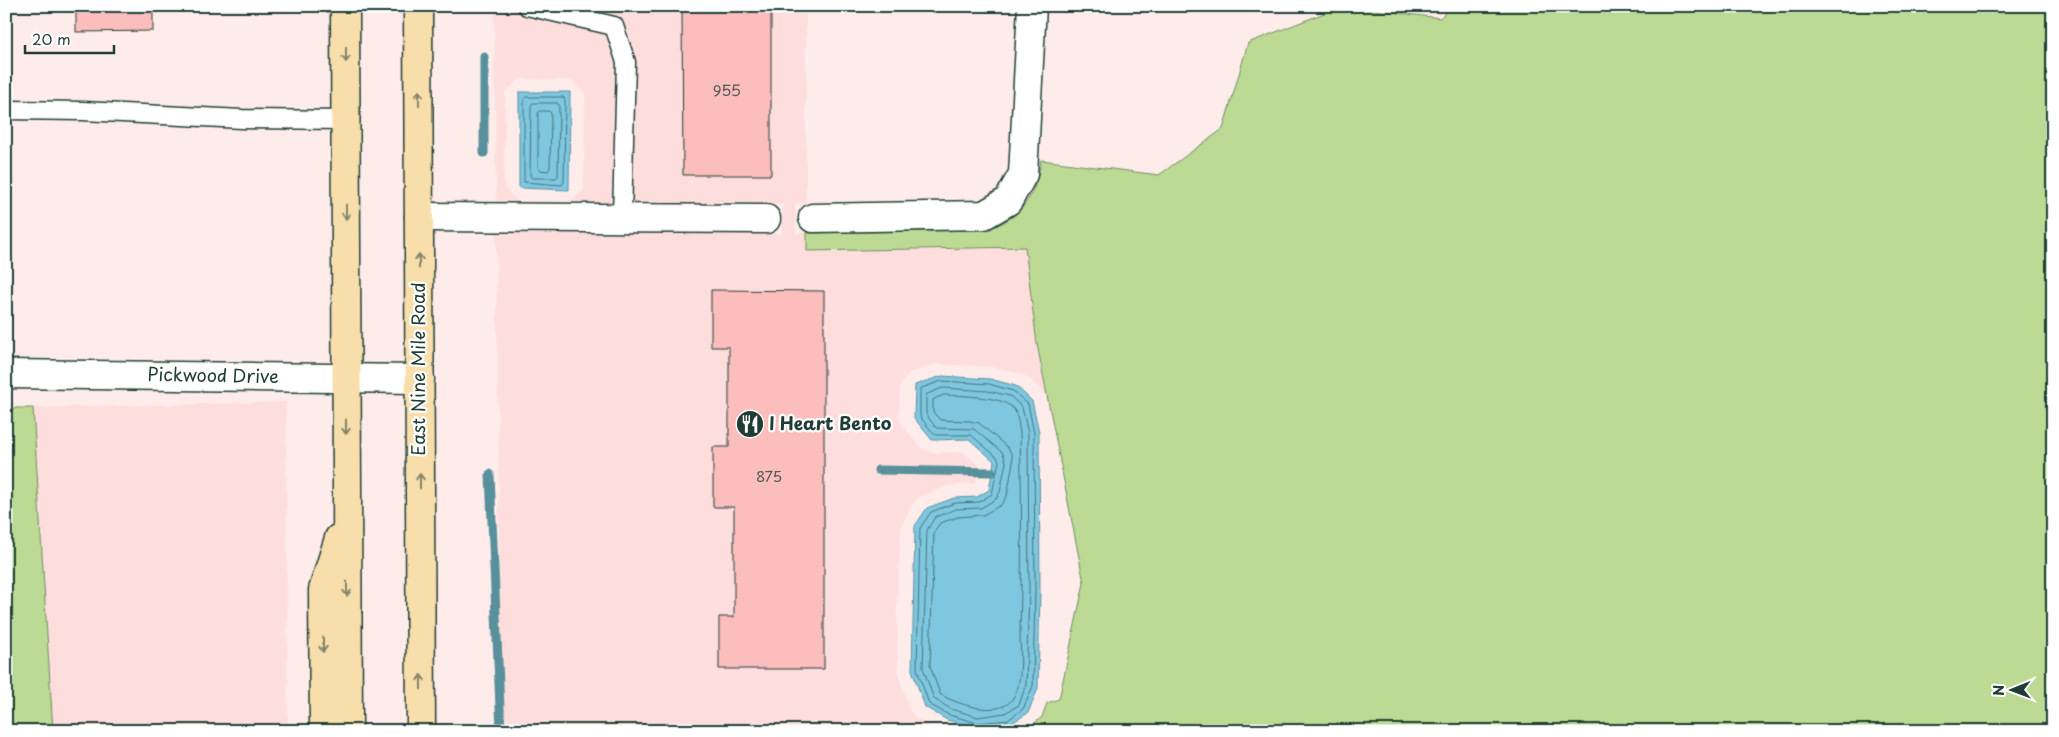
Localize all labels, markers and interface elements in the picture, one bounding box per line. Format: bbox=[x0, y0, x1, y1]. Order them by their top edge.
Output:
scale bar bbox=[25, 22, 114, 54]
text: 20 m bbox=[32, 27, 71, 50]
one-way arrow bbox=[341, 46, 351, 63]
house number: 955 bbox=[713, 78, 741, 101]
one-way arrow bbox=[414, 90, 424, 106]
one-way arrow bbox=[341, 204, 351, 220]
one-way arrow bbox=[414, 253, 424, 269]
street label: East Nine Mile Road bbox=[404, 282, 431, 456]
street label: Pickwood Drive bbox=[147, 360, 279, 389]
restaurant icon: I Heart Bento bbox=[735, 409, 765, 439]
place label: I Heart Bento bbox=[769, 409, 892, 436]
one-way arrow bbox=[341, 418, 351, 435]
house number: 875 bbox=[756, 464, 782, 487]
one-way arrow bbox=[415, 473, 425, 490]
one-way arrow bbox=[342, 581, 352, 597]
one-way arrow bbox=[318, 637, 328, 653]
north arrow bbox=[1986, 664, 2036, 714]
one-way arrow bbox=[416, 674, 426, 690]
text: N bbox=[1988, 685, 2009, 696]

